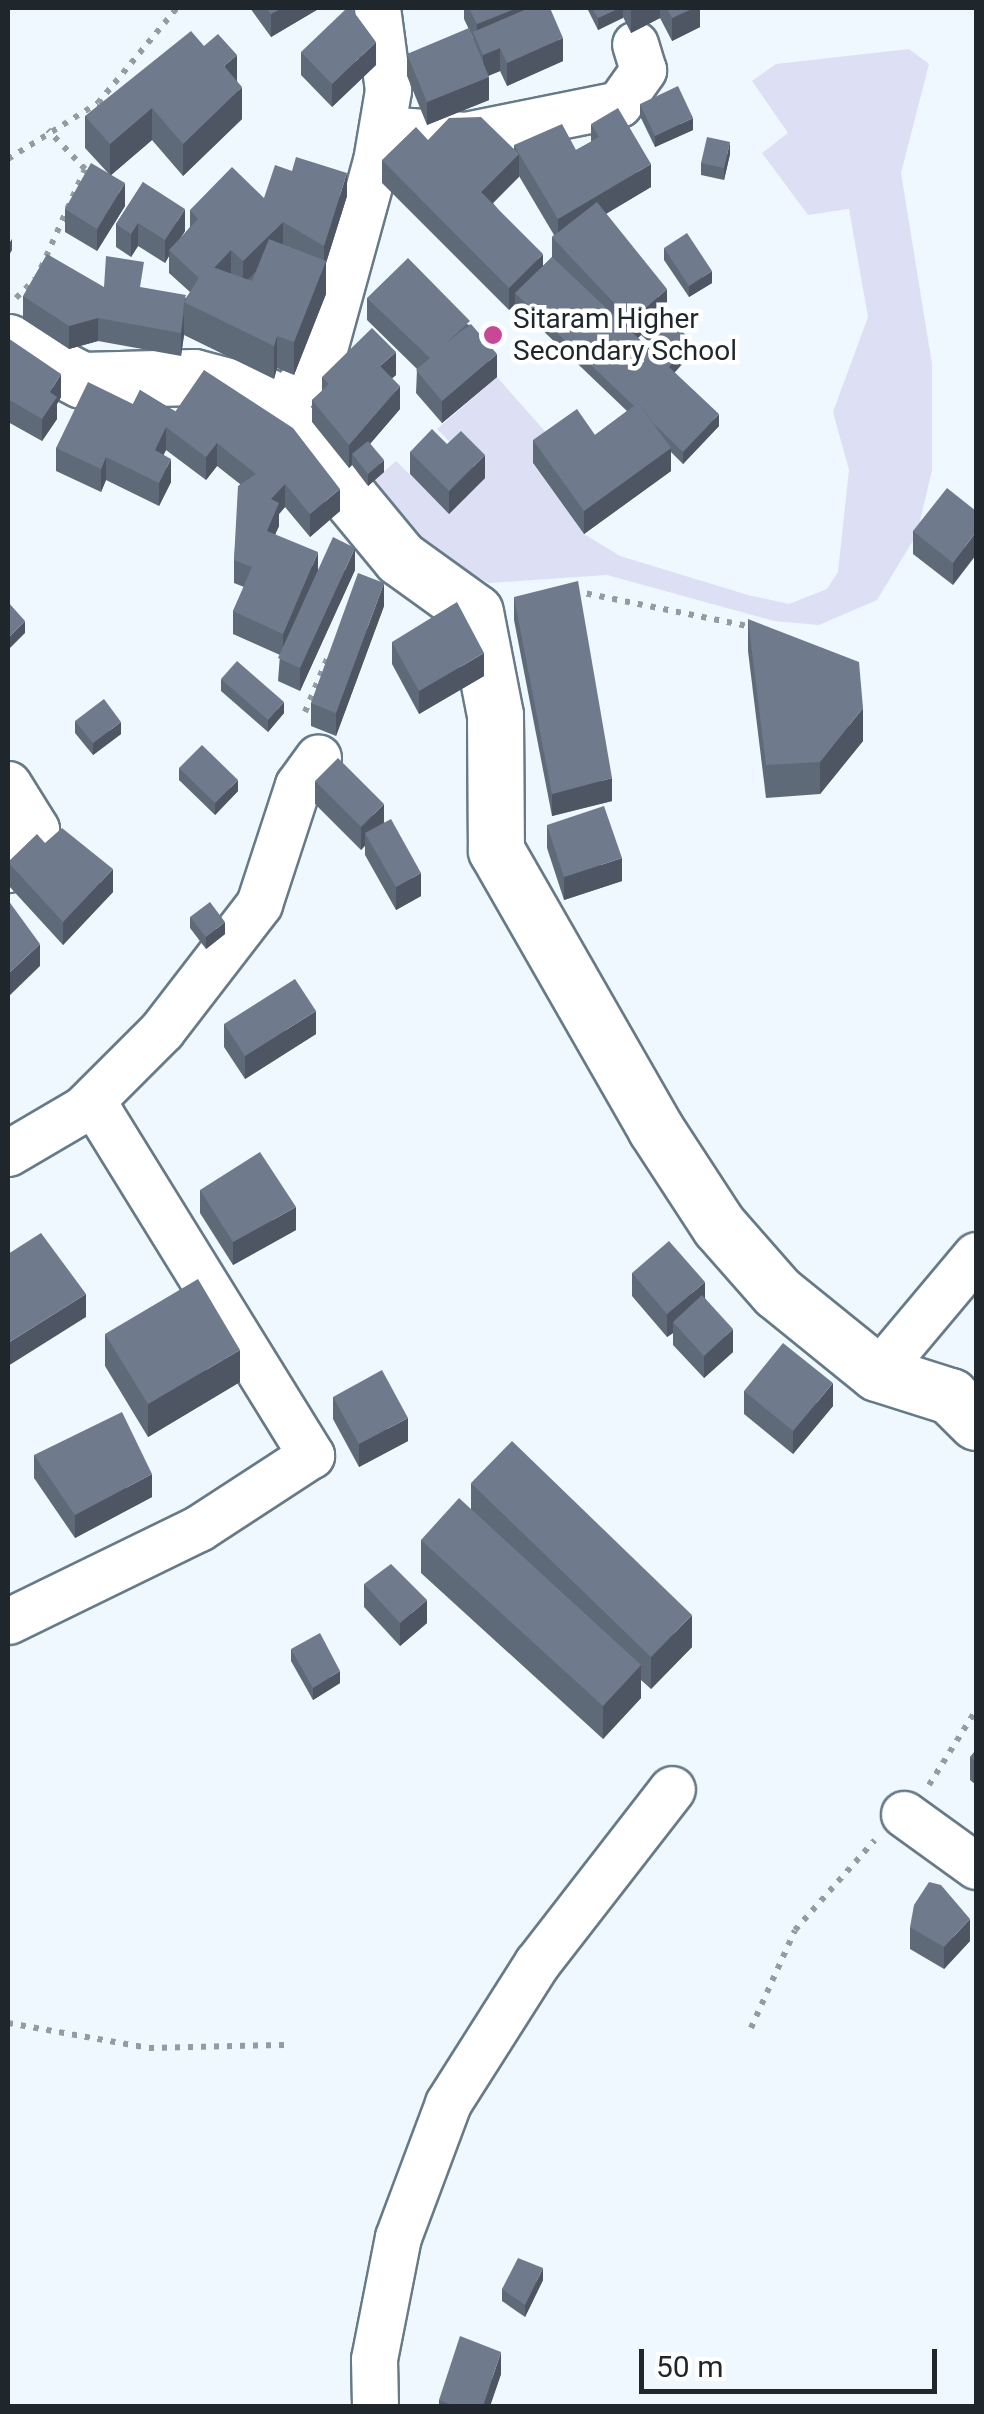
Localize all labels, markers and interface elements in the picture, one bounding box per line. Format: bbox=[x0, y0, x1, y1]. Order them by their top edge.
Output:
place label: Sitaram Higher Secondary School bbox=[513, 302, 737, 368]
marker: Sitaram Higher Secondary School bbox=[482, 324, 504, 346]
scale bar bbox=[644, 2329, 942, 2391]
text: 50 m bbox=[656, 2349, 723, 2384]

